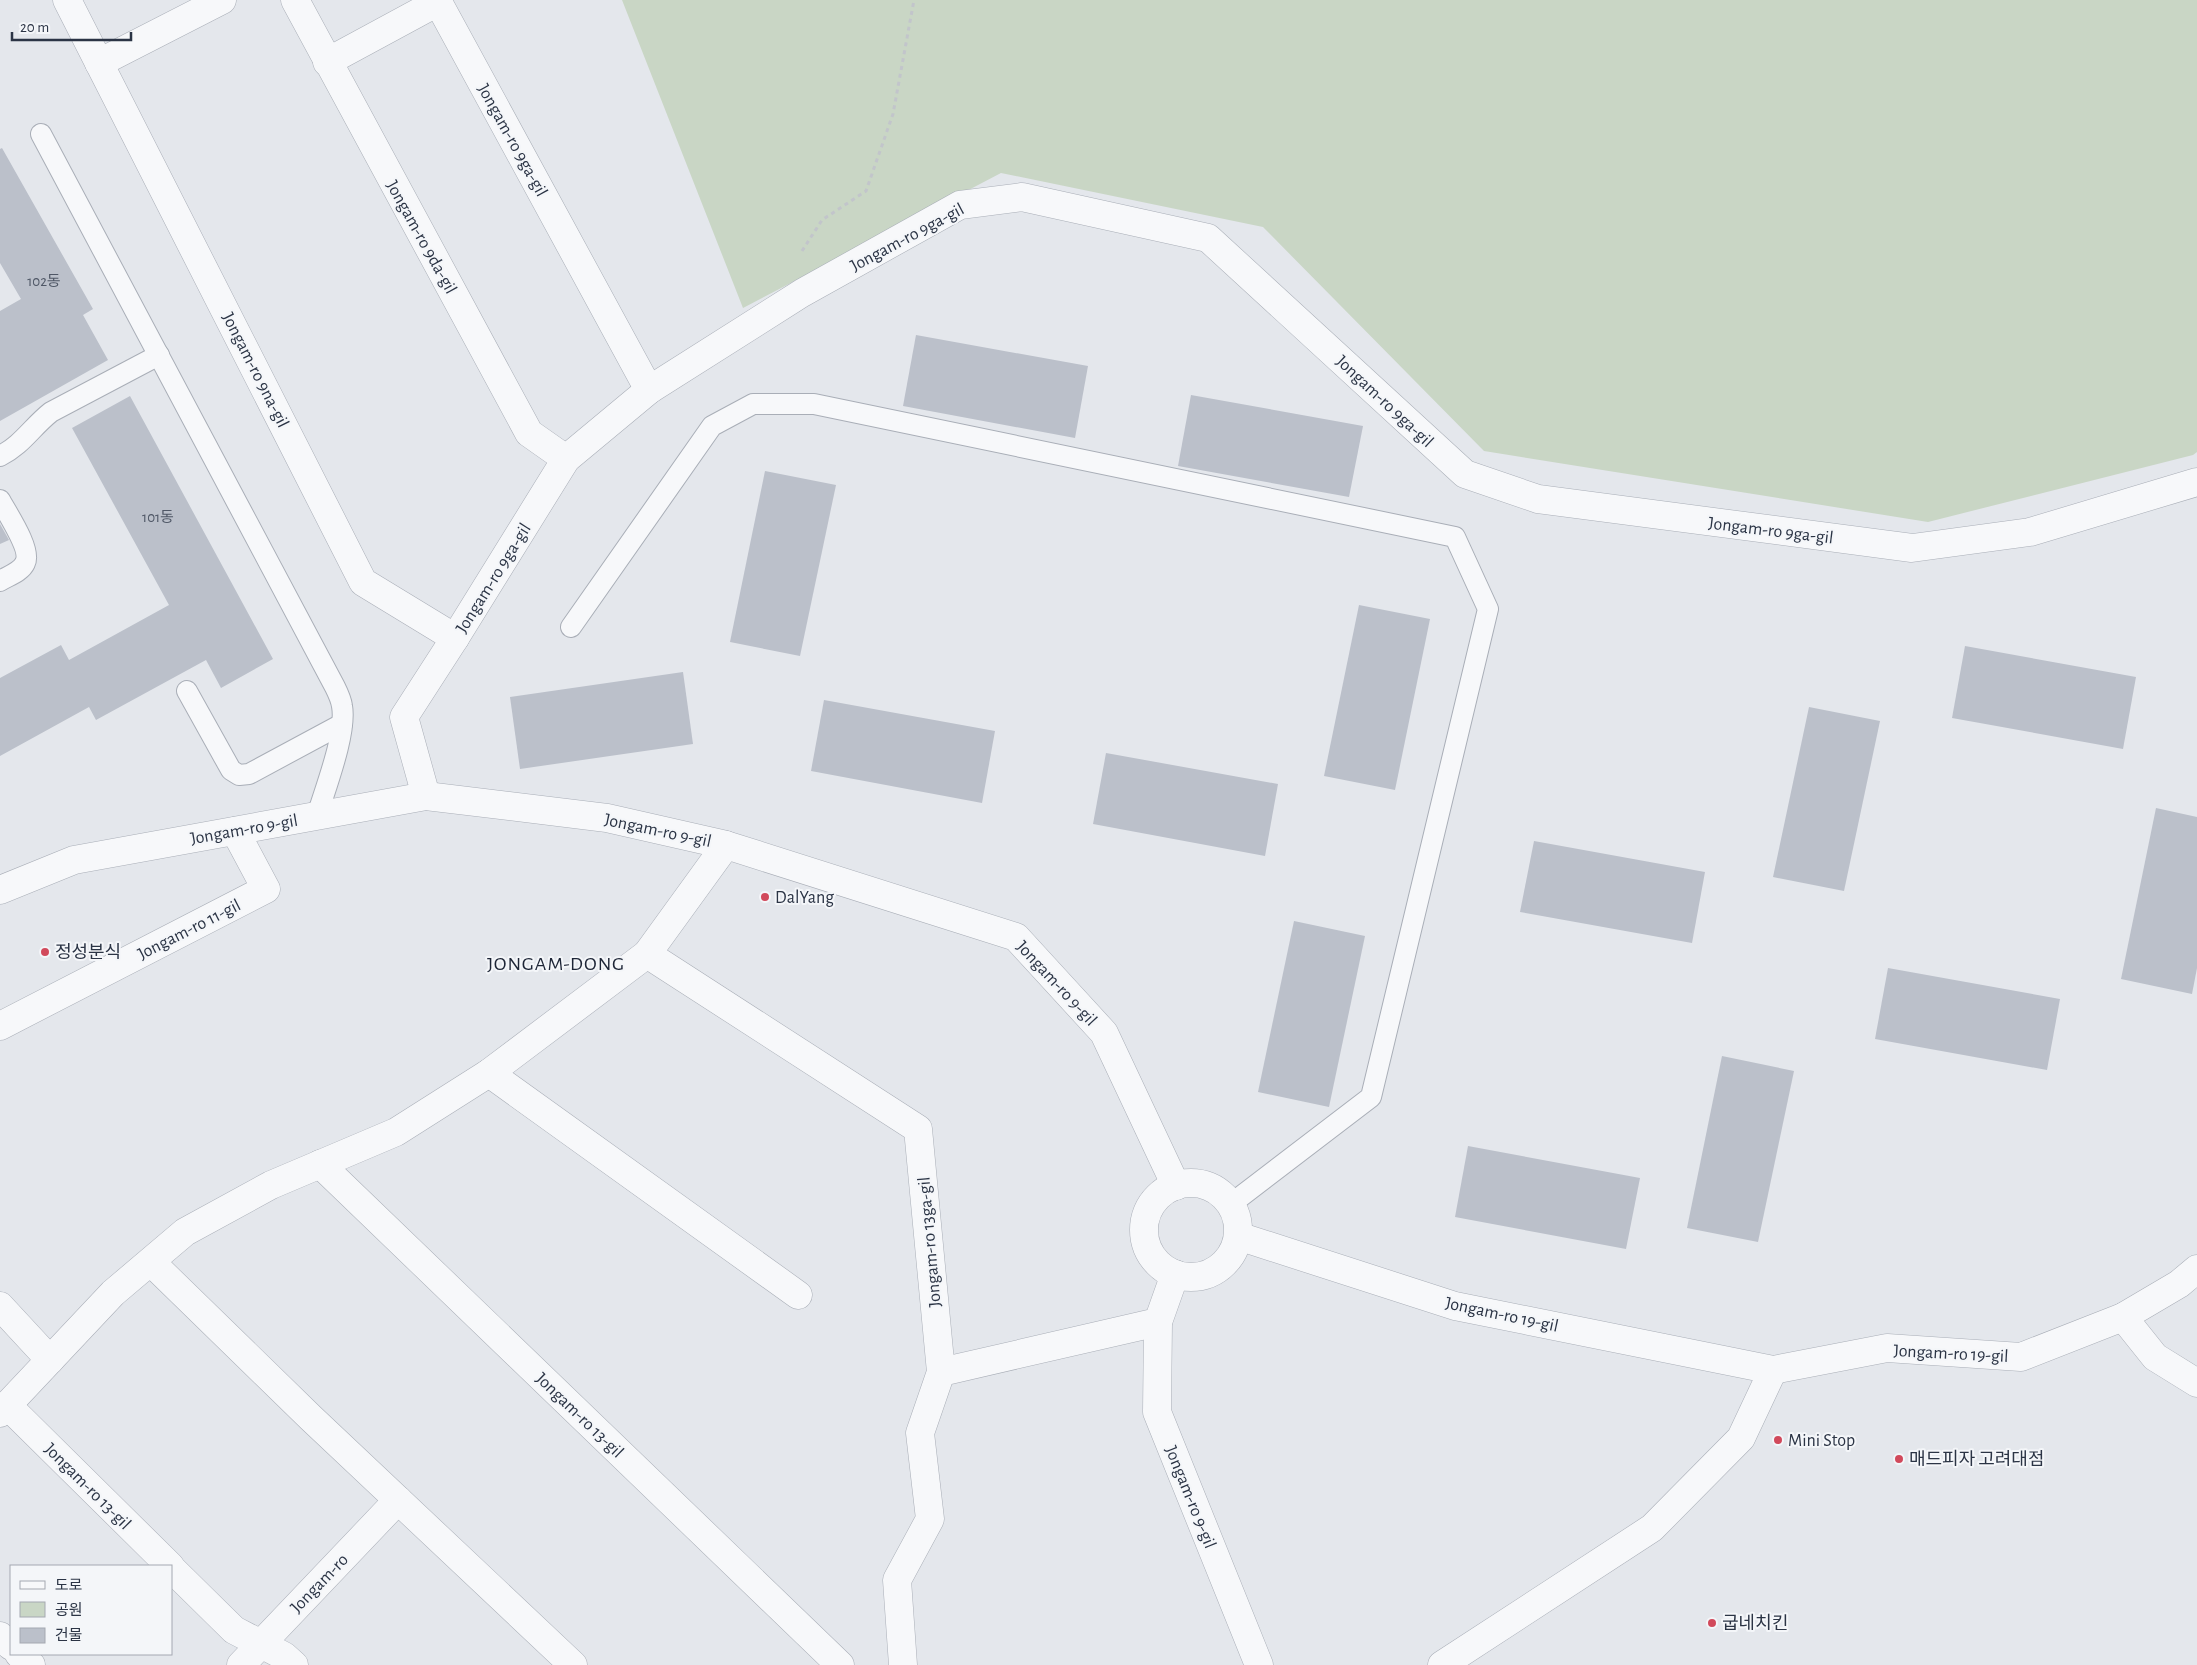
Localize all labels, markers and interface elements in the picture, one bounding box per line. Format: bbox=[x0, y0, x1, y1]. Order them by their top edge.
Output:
scale bar bbox=[12, 10, 131, 42]
text: 20 m bbox=[20, 20, 49, 35]
street label: Jongam-ro 9ga-gil bbox=[474, 81, 550, 200]
street label: Jongam-ro 9da-gil bbox=[383, 178, 460, 297]
street label: Jongam-ro 9ga-gil bbox=[848, 200, 967, 275]
house number: 102동 bbox=[27, 274, 61, 289]
street label: Jongam-ro 9na-gil bbox=[218, 310, 292, 431]
street label: Jongam-ro 9ga-gil bbox=[1332, 352, 1436, 451]
house number: 101동 bbox=[142, 510, 174, 525]
street label: Jongam-ro 9ga-gil bbox=[1707, 514, 1834, 548]
street label: Jongam-ro 9ga-gil bbox=[453, 520, 535, 637]
street label: Jongam-ro 9-gil bbox=[603, 811, 713, 851]
street label: Jongam-ro 9-gil bbox=[189, 812, 299, 848]
place label: DalYang bbox=[775, 889, 834, 907]
marker: DalYang bbox=[759, 891, 771, 903]
street label: Jongam-ro 11-gil bbox=[135, 896, 244, 964]
street label: Jongam-ro 9-gil bbox=[1013, 938, 1100, 1030]
place label: 정성분식 bbox=[55, 942, 121, 962]
marker: 정성분식 bbox=[39, 946, 51, 958]
district label: JONGAM-DONG bbox=[487, 954, 625, 974]
street label: Jongam-ro 13ga-gil bbox=[915, 1176, 945, 1308]
street label: Jongam-ro 19-gil bbox=[1444, 1294, 1560, 1336]
street label: Jongam-ro 19-gil bbox=[1893, 1342, 2009, 1366]
street label: Jongam-ro 13-gil bbox=[532, 1370, 627, 1462]
place label: Mini Stop bbox=[1788, 1432, 1855, 1450]
marker: Mini Stop bbox=[1772, 1434, 1784, 1446]
street label: Jongam-ro 13-gil bbox=[41, 1440, 134, 1533]
street label: Jongam-ro 9-gil bbox=[1161, 1444, 1219, 1551]
place label: 매드피자 고려대점 bbox=[1909, 1449, 2044, 1469]
marker: 매드피자 고려대점 bbox=[1893, 1453, 1905, 1465]
street label: Jongam-ro bbox=[287, 1551, 352, 1617]
legend bbox=[10, 1565, 172, 1655]
text: 도로 bbox=[55, 1578, 83, 1593]
text: 공원 bbox=[55, 1602, 83, 1618]
place label: 굽네치킨 bbox=[1722, 1613, 1788, 1633]
marker: 굽네치킨 bbox=[1706, 1617, 1718, 1629]
text: 건물 bbox=[55, 1627, 83, 1643]

